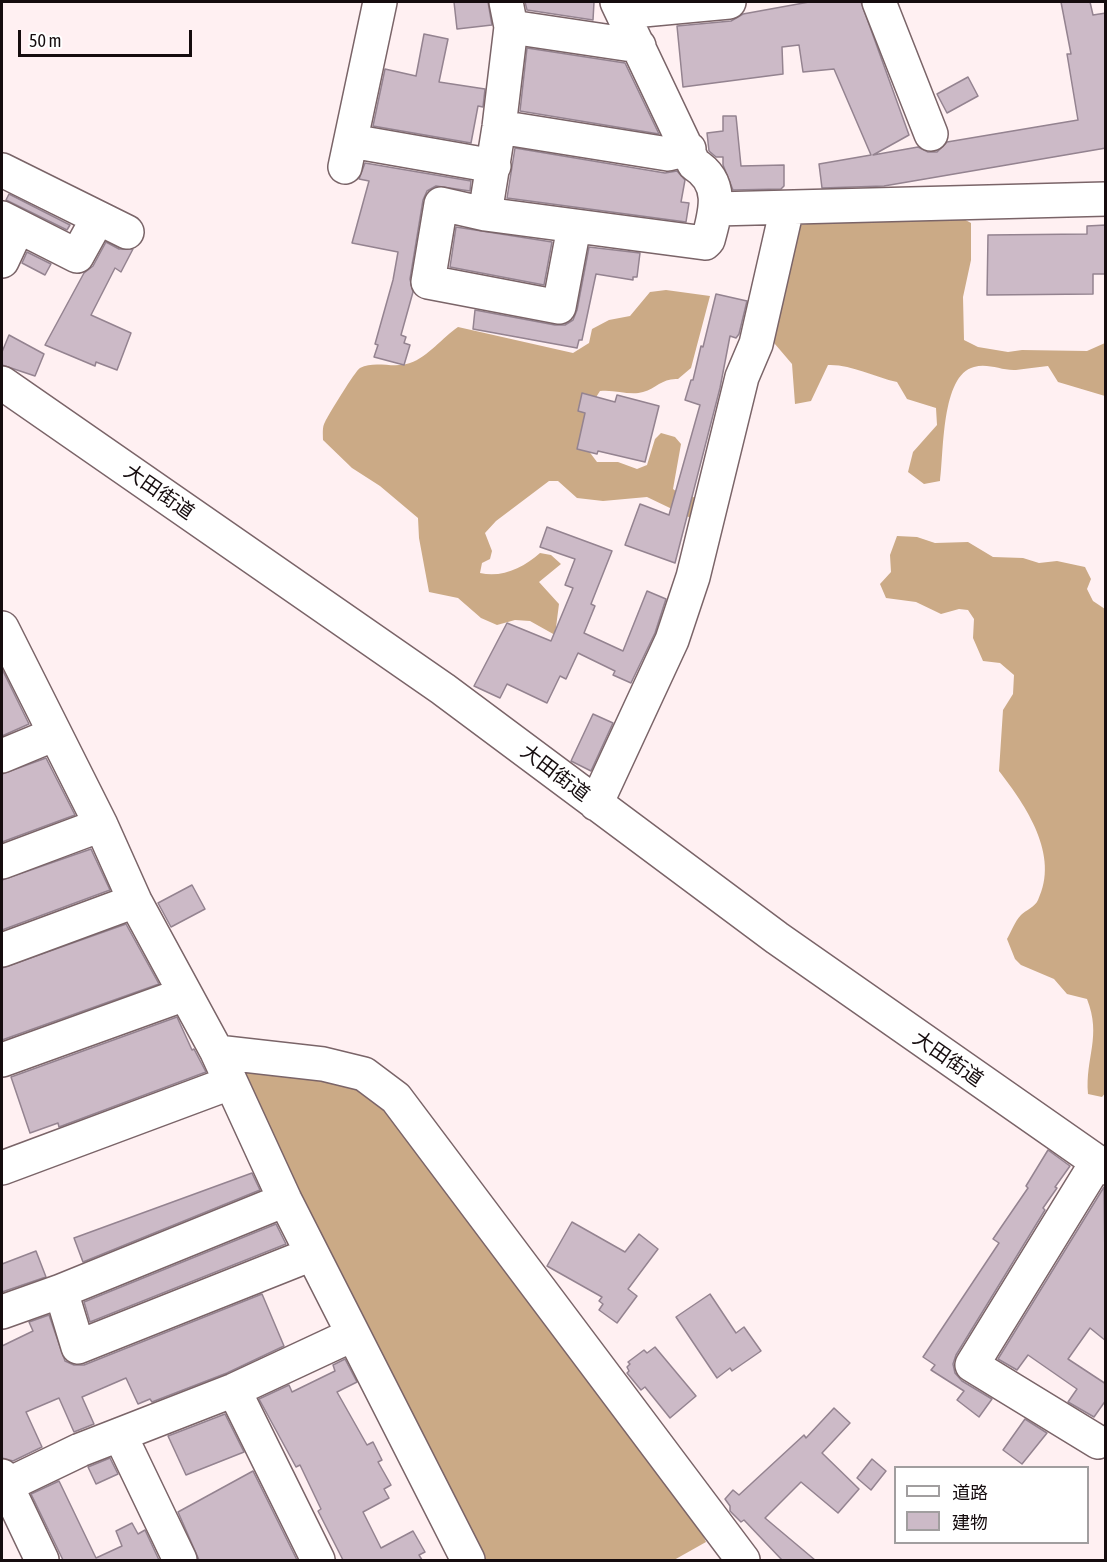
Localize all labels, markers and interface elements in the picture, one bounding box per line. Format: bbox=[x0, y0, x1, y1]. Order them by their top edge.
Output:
scale bar bbox=[21, 18, 195, 56]
text: 50 m bbox=[29, 30, 61, 51]
street label: 大田街道 bbox=[119, 459, 199, 525]
street label: 大田街道 bbox=[516, 739, 594, 807]
street label: 大田街道 bbox=[908, 1026, 988, 1092]
legend bbox=[894, 1466, 1089, 1544]
text: 道路 bbox=[952, 1482, 988, 1503]
text: 建物 bbox=[952, 1512, 988, 1533]

